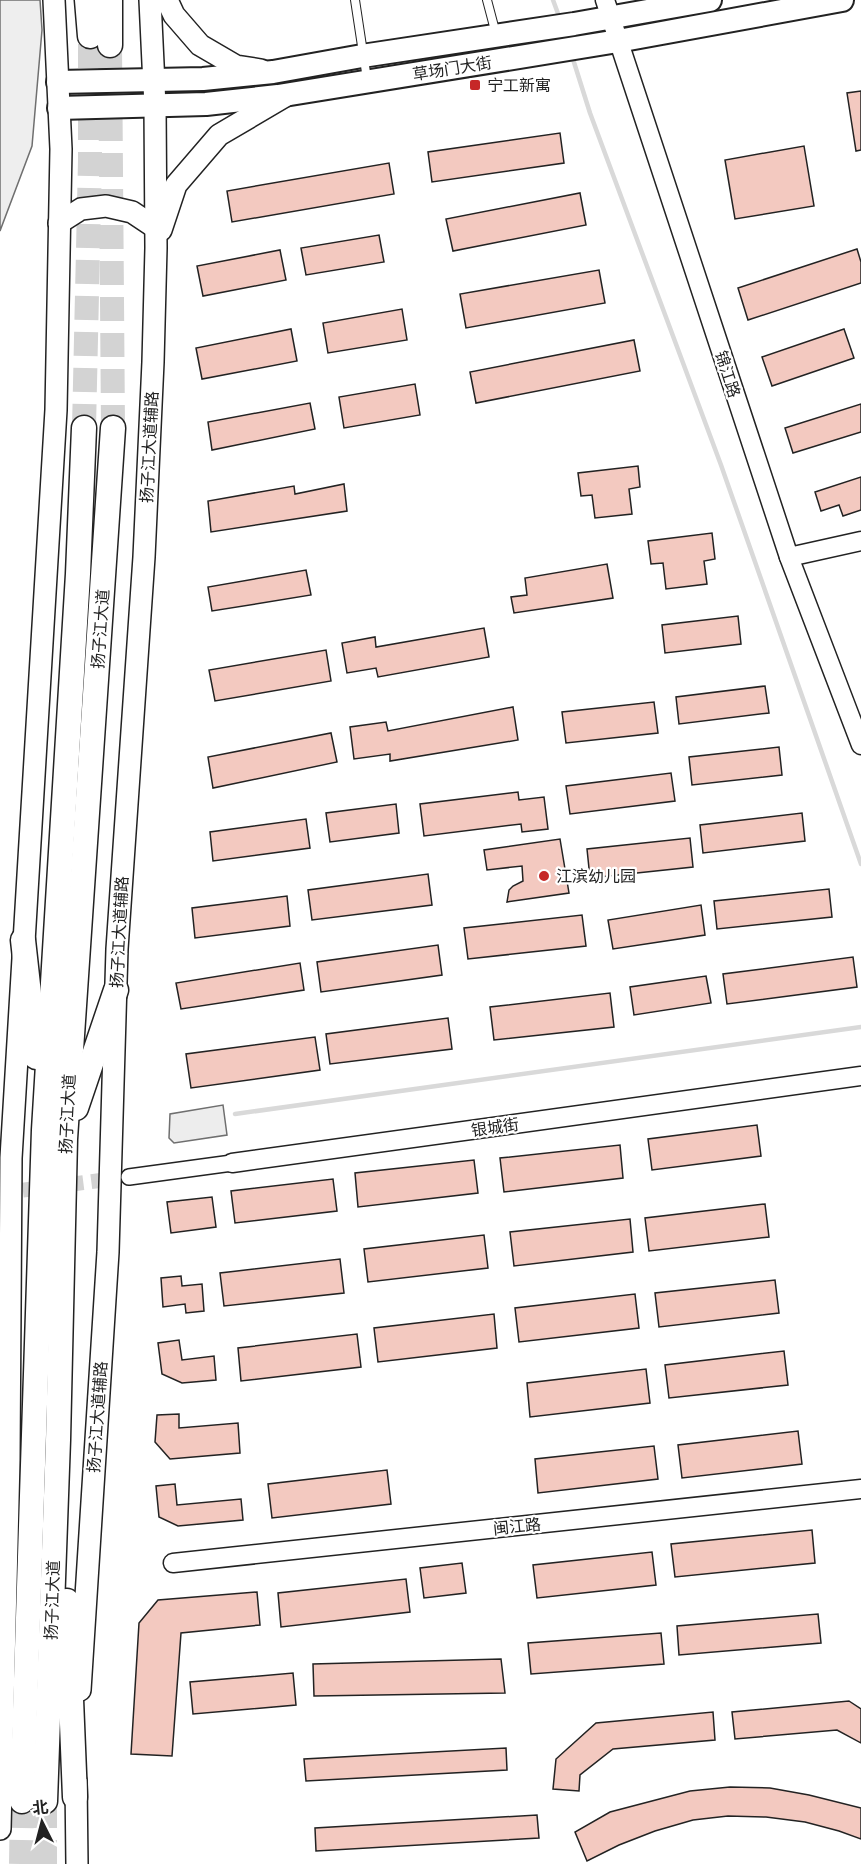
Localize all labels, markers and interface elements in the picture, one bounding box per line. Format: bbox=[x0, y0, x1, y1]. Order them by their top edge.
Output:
street label: 草场门大街 bbox=[411, 52, 493, 85]
place label: 宁工新寓 bbox=[487, 75, 551, 96]
marker: 宁工新寓 bbox=[468, 78, 482, 92]
street label: 锦江路 bbox=[710, 348, 745, 400]
street label: 扬子江大道辅路 bbox=[136, 391, 163, 504]
street label: 扬子江大道 bbox=[87, 588, 114, 670]
place label: 江滨幼儿园 bbox=[556, 866, 636, 887]
marker: 江滨幼儿园 bbox=[537, 869, 551, 883]
street label: 扬子江大道辅路 bbox=[106, 876, 133, 989]
street label: 扬子江大道 bbox=[55, 1074, 80, 1155]
street label: 银城街 bbox=[470, 1114, 520, 1141]
street label: 扬子江大道辅路 bbox=[83, 1360, 112, 1474]
street label: 闽江路 bbox=[492, 1514, 542, 1539]
street label: 扬子江大道 bbox=[41, 1560, 64, 1640]
north arrow bbox=[12, 1792, 72, 1852]
text: 北 bbox=[31, 1796, 50, 1819]

